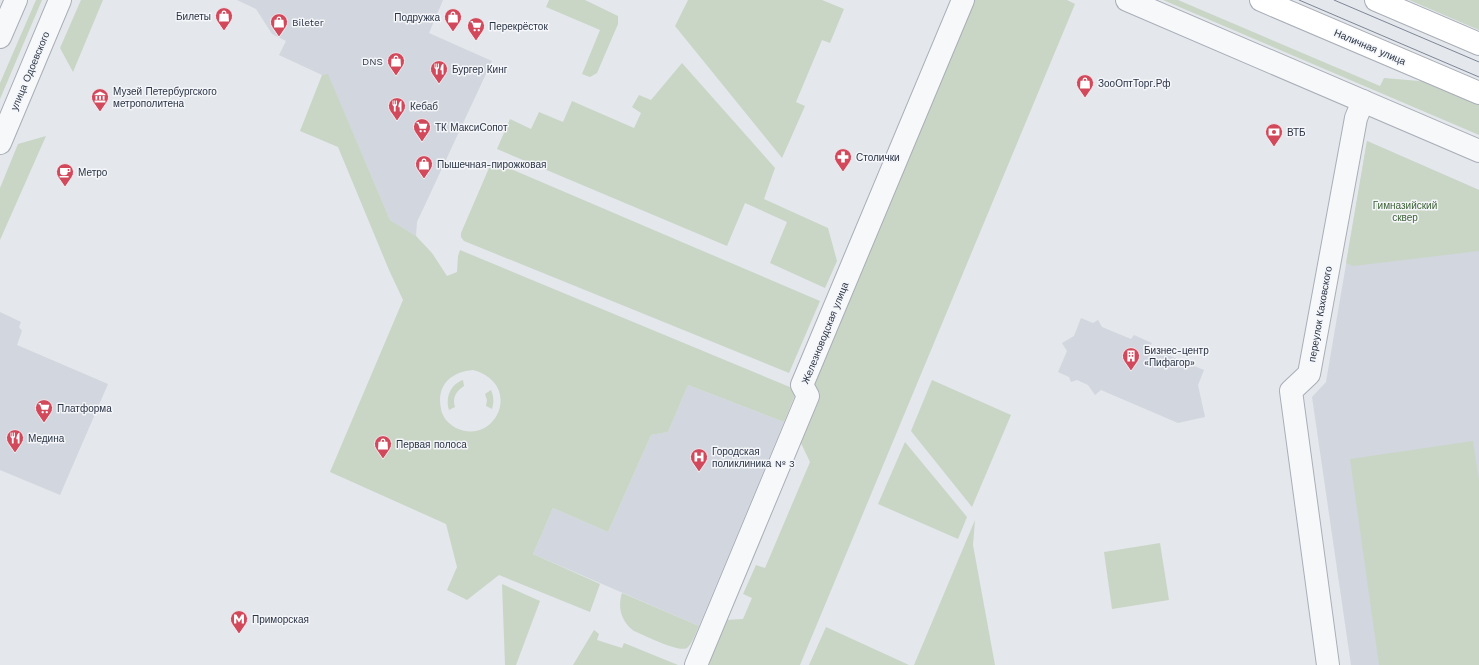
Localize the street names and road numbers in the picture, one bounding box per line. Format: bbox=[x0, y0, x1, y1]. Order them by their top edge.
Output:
street label: Наличная улица bbox=[1332, 27, 1408, 67]
street label: улица Одоевского bbox=[8, 29, 52, 112]
street label: переулок Каховского bbox=[1306, 265, 1334, 363]
street label: Железноводская улица bbox=[799, 280, 851, 386]

